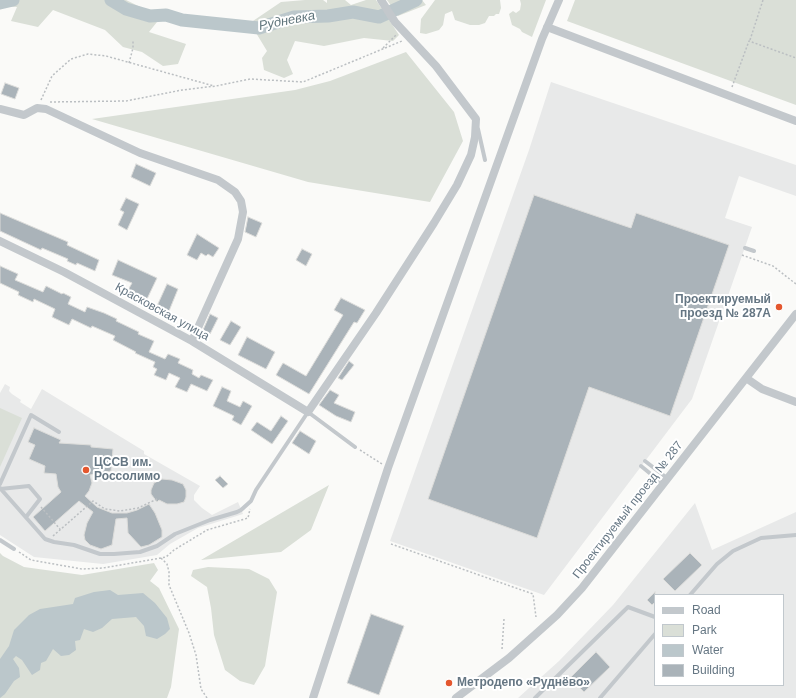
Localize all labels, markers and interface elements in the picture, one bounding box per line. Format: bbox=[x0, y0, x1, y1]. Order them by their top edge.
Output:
water label: Рудневка bbox=[258, 8, 316, 34]
street label: Красковская улица bbox=[112, 280, 212, 344]
place label: Проектируемый проезд № 287А bbox=[675, 293, 771, 321]
marker: Проектируемый проезд № 287А bbox=[774, 302, 784, 312]
street label: Проектируемый проезд № 287 bbox=[570, 438, 686, 582]
place label: ЦССВ им. Россолимо bbox=[94, 456, 160, 484]
marker: ЦССВ им. Россолимо bbox=[81, 465, 91, 475]
legend bbox=[654, 594, 784, 686]
text: Road bbox=[692, 603, 721, 617]
text: Park bbox=[692, 623, 717, 637]
text: Water bbox=[692, 643, 724, 657]
text: Building bbox=[692, 663, 735, 677]
place label: Метродепо «Руднёво» bbox=[457, 676, 590, 690]
marker: Метродепо «Руднёво» bbox=[444, 678, 454, 688]

